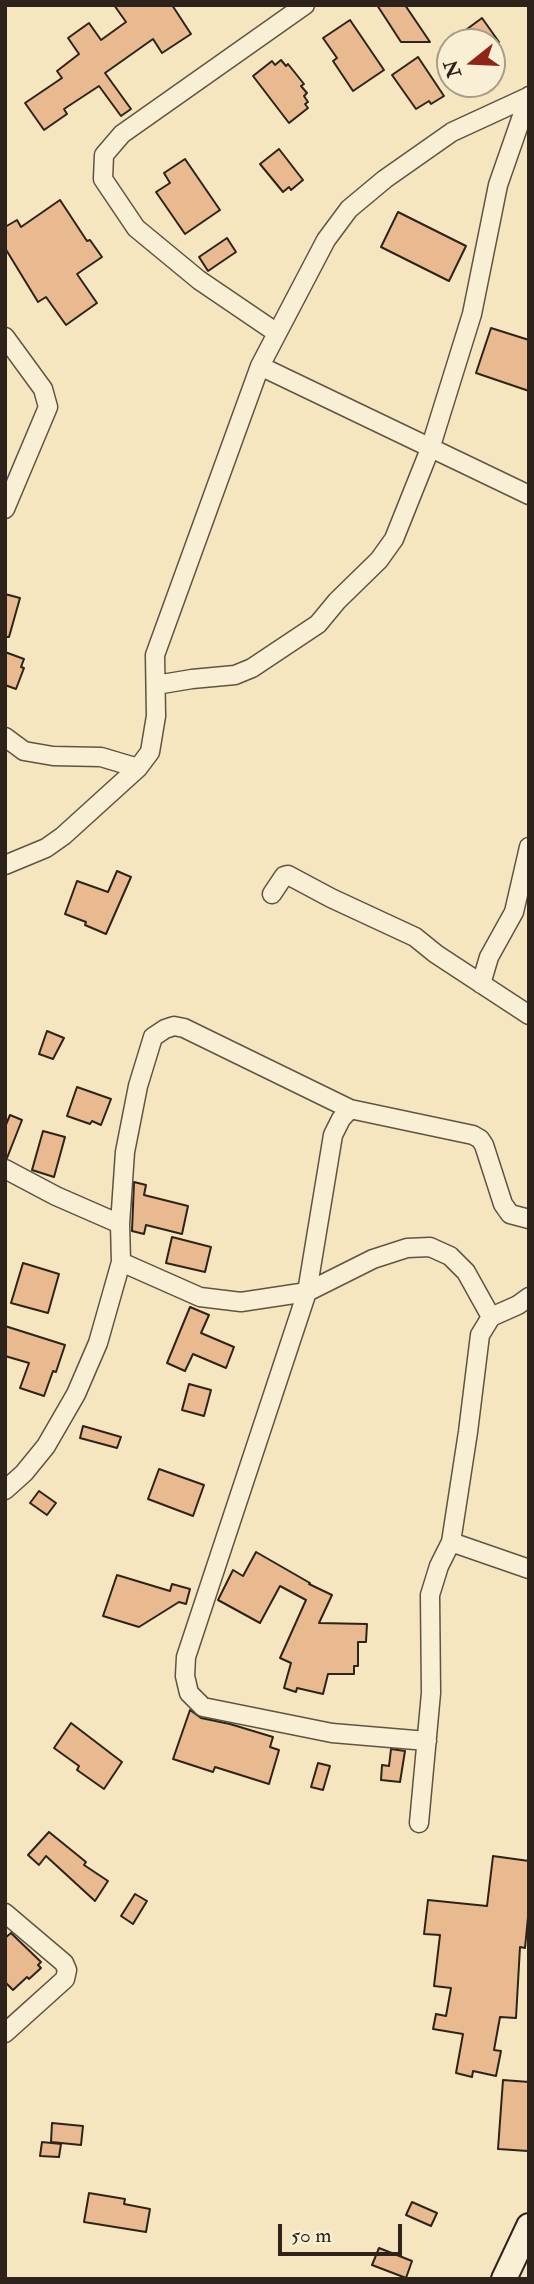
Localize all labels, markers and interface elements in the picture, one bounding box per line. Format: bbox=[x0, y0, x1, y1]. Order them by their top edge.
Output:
north arrow bbox=[436, 28, 506, 98]
text: N bbox=[439, 57, 467, 81]
scale bar bbox=[282, 2210, 406, 2254]
text: 50 m bbox=[291, 2222, 332, 2249]

